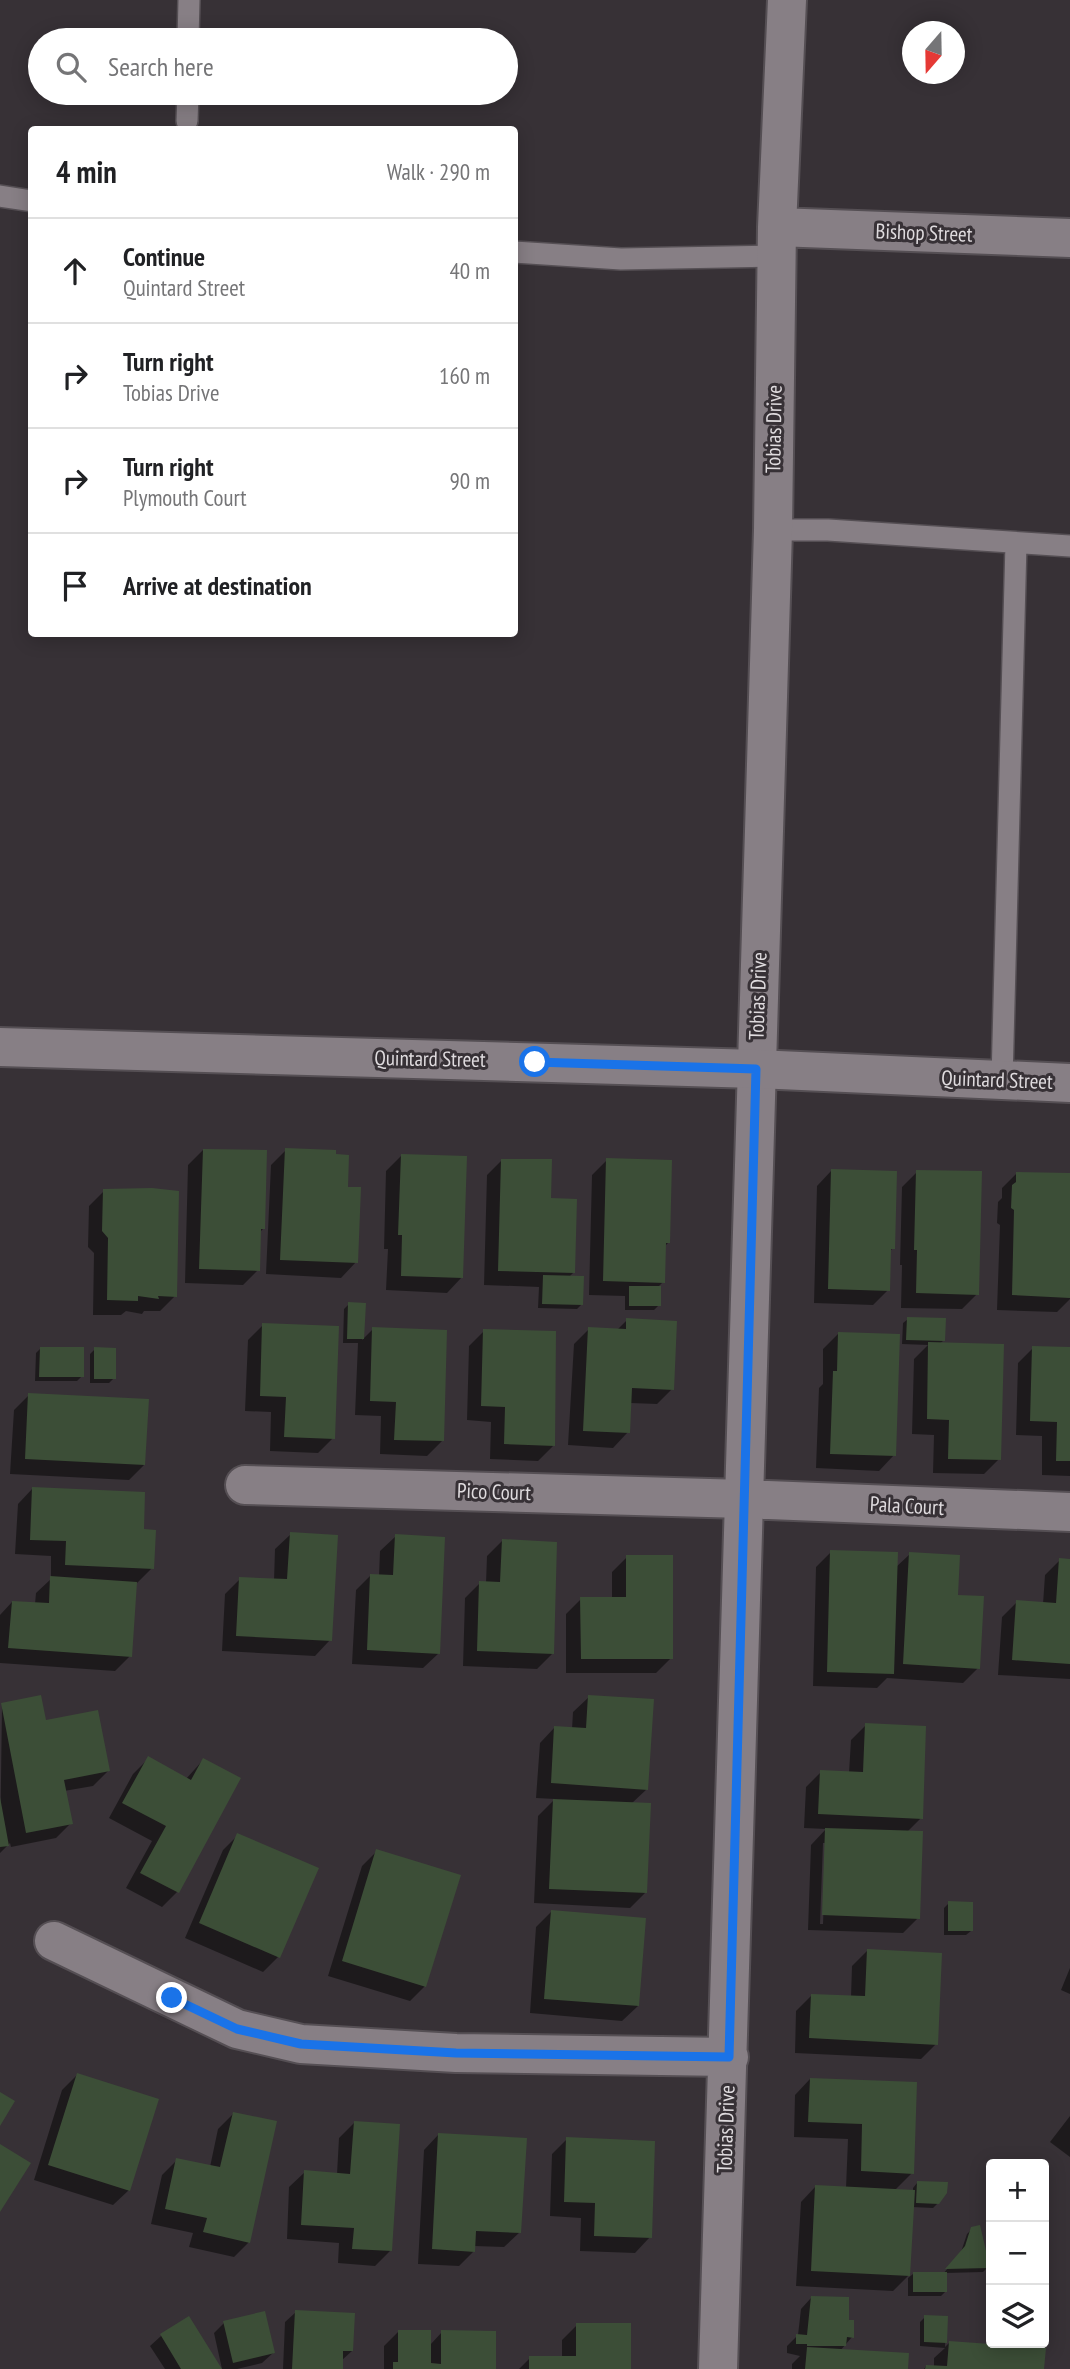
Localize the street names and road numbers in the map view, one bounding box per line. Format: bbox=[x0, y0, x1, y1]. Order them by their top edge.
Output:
street label: Bishop Street bbox=[875, 217, 973, 248]
street label: Tobias Drive bbox=[759, 385, 788, 473]
street label: Tobias Drive bbox=[742, 951, 773, 1040]
street label: Quintard Street bbox=[374, 1044, 486, 1073]
street label: Quintard Street bbox=[941, 1064, 1053, 1095]
street label: Pico Court bbox=[457, 1477, 532, 1506]
street label: Pala Court bbox=[869, 1490, 945, 1521]
street label: Tobias Drive bbox=[710, 2084, 741, 2173]

